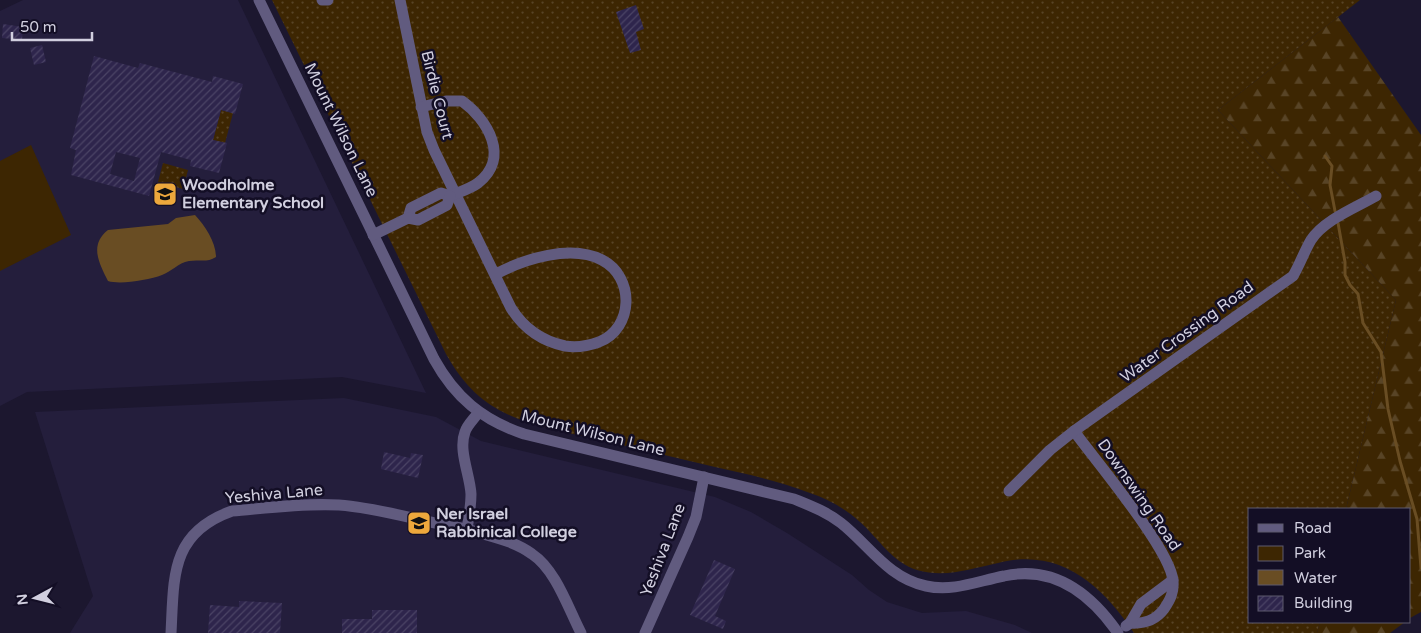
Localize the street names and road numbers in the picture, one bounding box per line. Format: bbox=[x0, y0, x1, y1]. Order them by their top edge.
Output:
street label: Birdie Court bbox=[416, 49, 458, 141]
street label: Mount Wilson Lane bbox=[300, 60, 382, 200]
street label: Water Crossing Road bbox=[1116, 277, 1258, 387]
street label: Mount Wilson Lane bbox=[519, 406, 667, 460]
street label: Downswing Road bbox=[1093, 435, 1185, 555]
street label: Yeshiva Lane bbox=[224, 480, 324, 508]
street label: Yeshiva Lane bbox=[636, 501, 690, 599]

